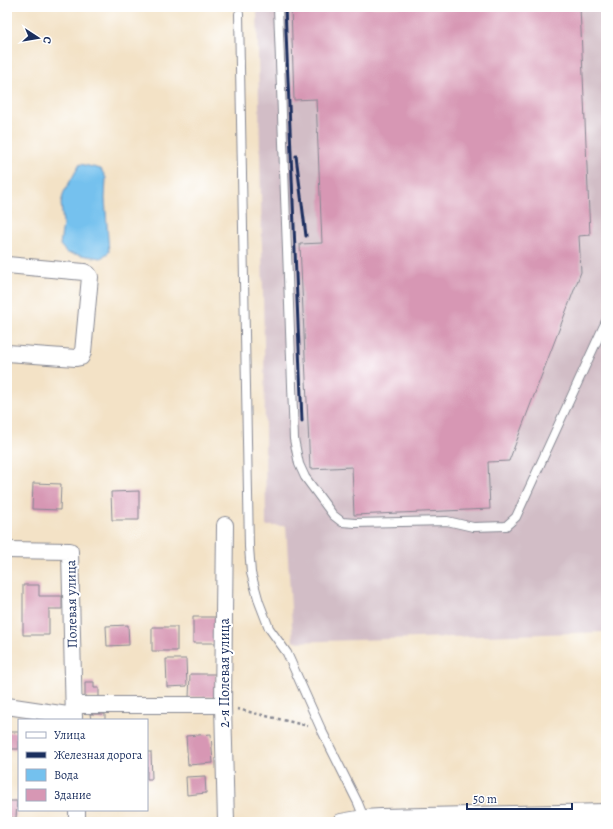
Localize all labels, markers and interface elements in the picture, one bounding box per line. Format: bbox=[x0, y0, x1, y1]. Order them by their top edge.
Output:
north arrow bbox=[18, 18, 58, 58]
text: С bbox=[39, 35, 55, 45]
street label: Полевая улица bbox=[61, 559, 82, 648]
street label: 2-я Полевая улица bbox=[215, 618, 234, 728]
legend bbox=[18, 719, 148, 811]
text: Улица bbox=[54, 727, 86, 743]
text: Железная дорога bbox=[54, 747, 143, 763]
text: Вода bbox=[54, 767, 79, 783]
scale bar bbox=[467, 785, 572, 811]
text: Здание bbox=[54, 787, 91, 803]
text: 50 m bbox=[473, 791, 497, 807]

